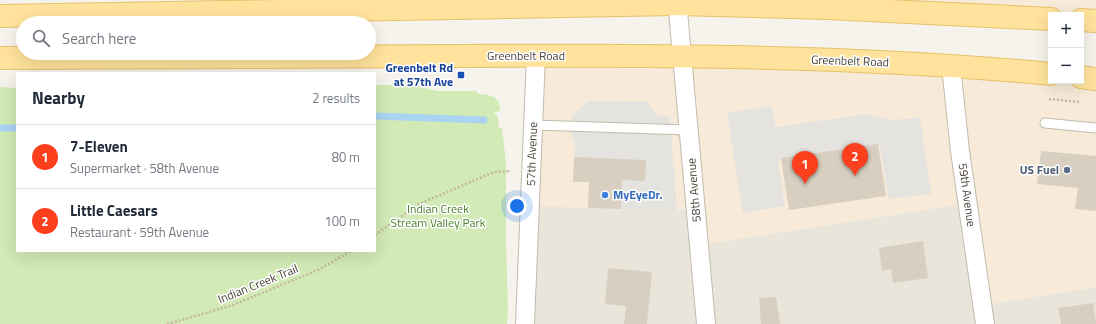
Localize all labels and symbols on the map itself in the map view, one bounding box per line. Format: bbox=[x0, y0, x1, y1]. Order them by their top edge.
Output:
street label: Greenbelt Road bbox=[487, 46, 565, 65]
street label: Greenbelt Road bbox=[811, 50, 889, 71]
place label: Greenbelt Rd at 57th Ave bbox=[385, 58, 453, 91]
marker: Greenbelt Rd at 57th Ave bbox=[456, 70, 466, 80]
street label: 57th Avenue bbox=[521, 122, 542, 186]
pin: 2 bbox=[842, 143, 868, 176]
pin: 1 bbox=[792, 151, 818, 184]
street label: 58th Avenue bbox=[681, 157, 706, 223]
place label: US Fuel bbox=[1020, 160, 1059, 179]
street label: 59th Avenue bbox=[954, 162, 981, 228]
marker: US Fuel bbox=[1062, 165, 1072, 175]
place label: MyEyeDr. bbox=[613, 185, 663, 204]
marker: MyEyeDr. bbox=[600, 190, 610, 200]
your location bbox=[507, 196, 527, 216]
park label: Indian Creek Stream Valley Park bbox=[391, 199, 486, 232]
street label: Indian Creek Trail bbox=[215, 259, 301, 308]

